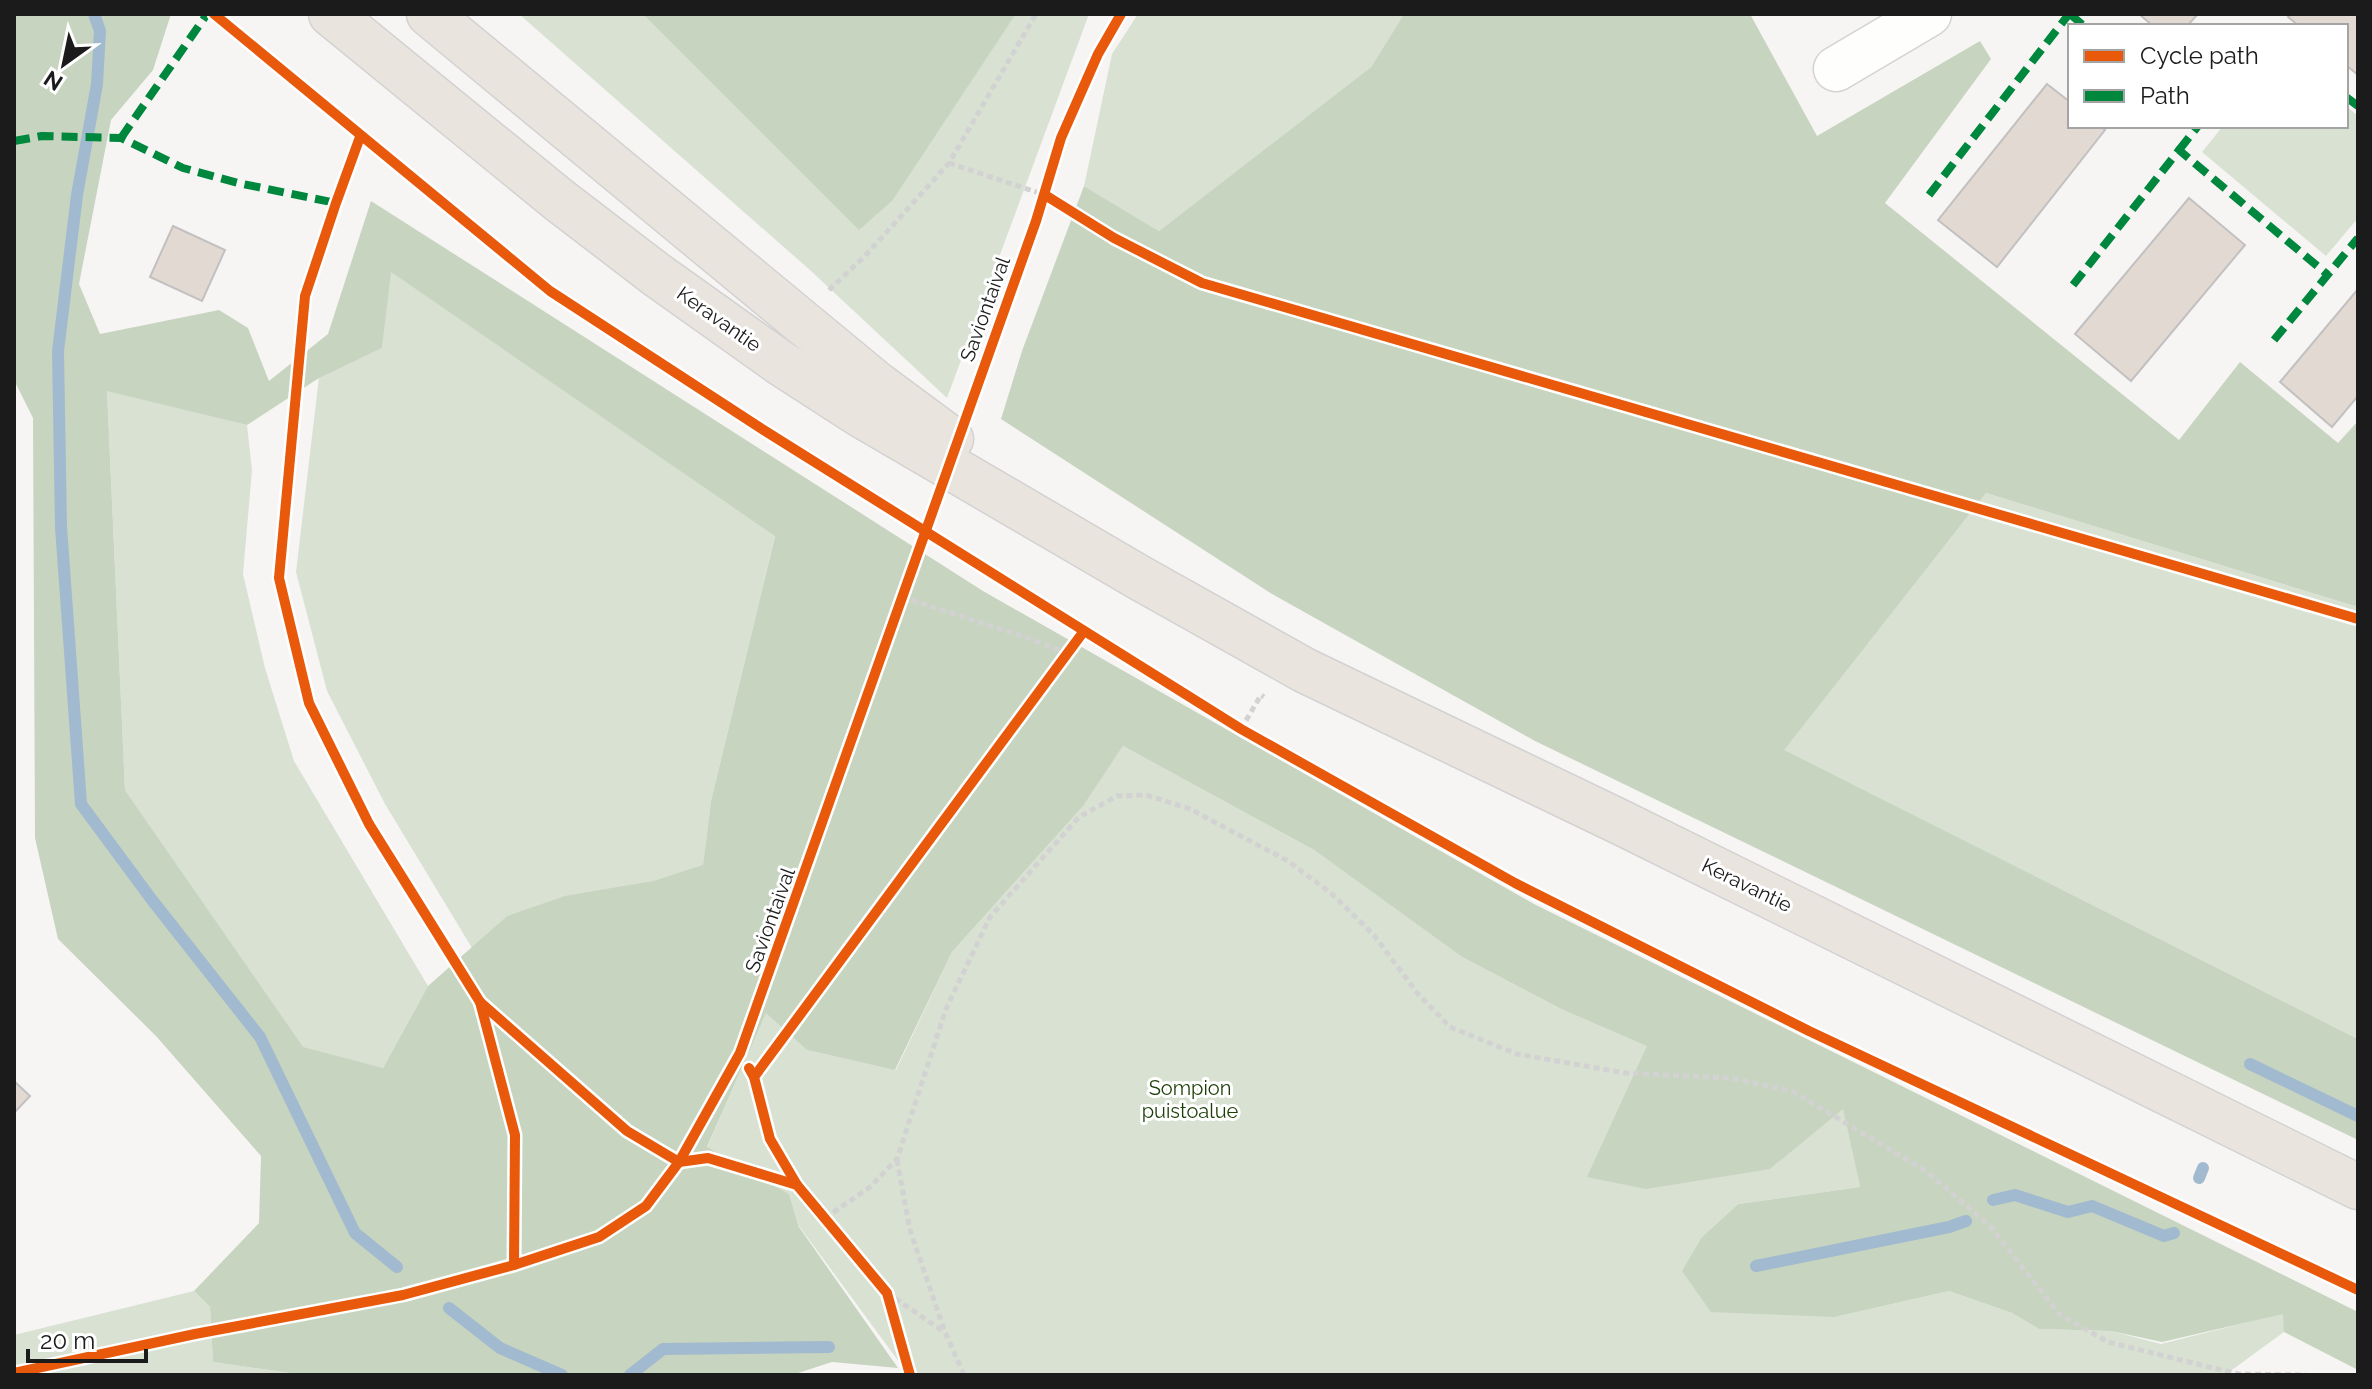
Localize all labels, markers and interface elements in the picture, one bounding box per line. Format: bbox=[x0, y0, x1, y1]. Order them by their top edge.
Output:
north arrow bbox=[24, 24, 104, 104]
legend bbox=[2068, 24, 2348, 128]
text: Cycle path bbox=[2140, 41, 2259, 70]
text: N bbox=[39, 65, 67, 96]
text: Path bbox=[2140, 81, 2190, 110]
street label: Saviontaival bbox=[955, 253, 1015, 365]
street label: Keravantie bbox=[672, 281, 766, 357]
street label: Keravantie bbox=[1698, 853, 1796, 917]
street label: Saviontaival bbox=[740, 864, 800, 976]
park label: Sompion puistoalue bbox=[1142, 1076, 1239, 1123]
scale bar bbox=[28, 1313, 146, 1363]
text: 20 m bbox=[40, 1326, 95, 1355]

